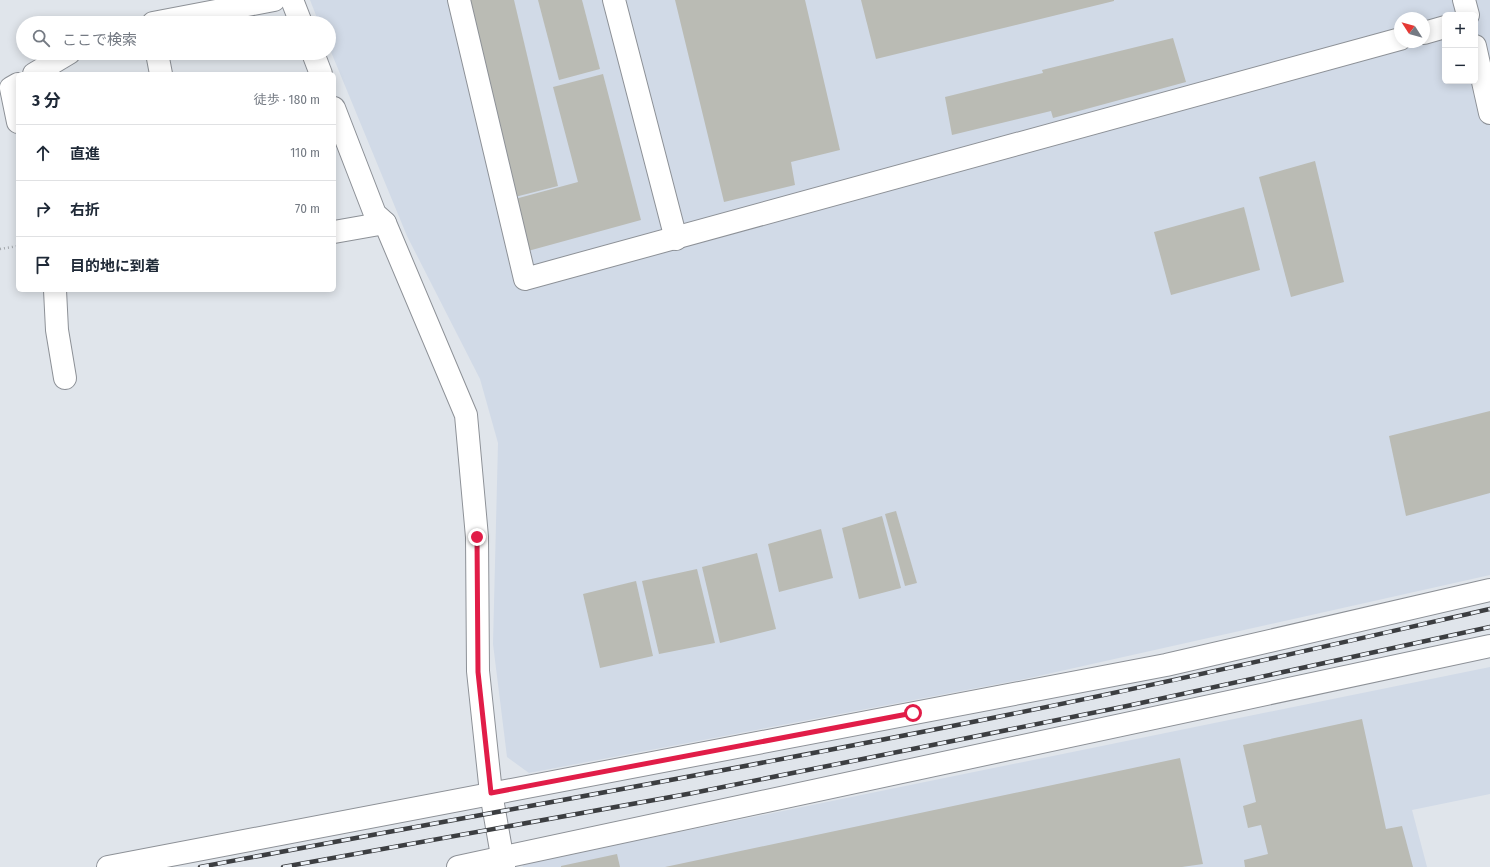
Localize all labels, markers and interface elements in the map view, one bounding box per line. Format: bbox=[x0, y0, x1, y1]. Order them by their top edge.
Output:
north arrow bbox=[1394, 12, 1430, 48]
map controls bbox=[1442, 12, 1478, 84]
button: + bbox=[1442, 12, 1478, 48]
search box bbox=[16, 16, 336, 60]
icon: search bbox=[30, 27, 52, 49]
text: ここで検索 bbox=[62, 31, 137, 49]
button: − bbox=[1442, 48, 1478, 84]
text: 3 分 bbox=[32, 90, 61, 111]
text: 徒歩 · 180 m bbox=[254, 92, 320, 107]
icon: ahead bbox=[32, 142, 54, 164]
text: 直進 bbox=[70, 145, 100, 163]
text: 110 m bbox=[290, 145, 320, 160]
icon: right bbox=[32, 198, 54, 220]
text: 右折 bbox=[70, 201, 100, 219]
text: 70 m bbox=[295, 201, 320, 216]
icon: arrive bbox=[32, 254, 54, 276]
text: 目的地に到着 bbox=[70, 257, 160, 275]
route end bbox=[468, 528, 486, 546]
route start bbox=[904, 704, 922, 722]

